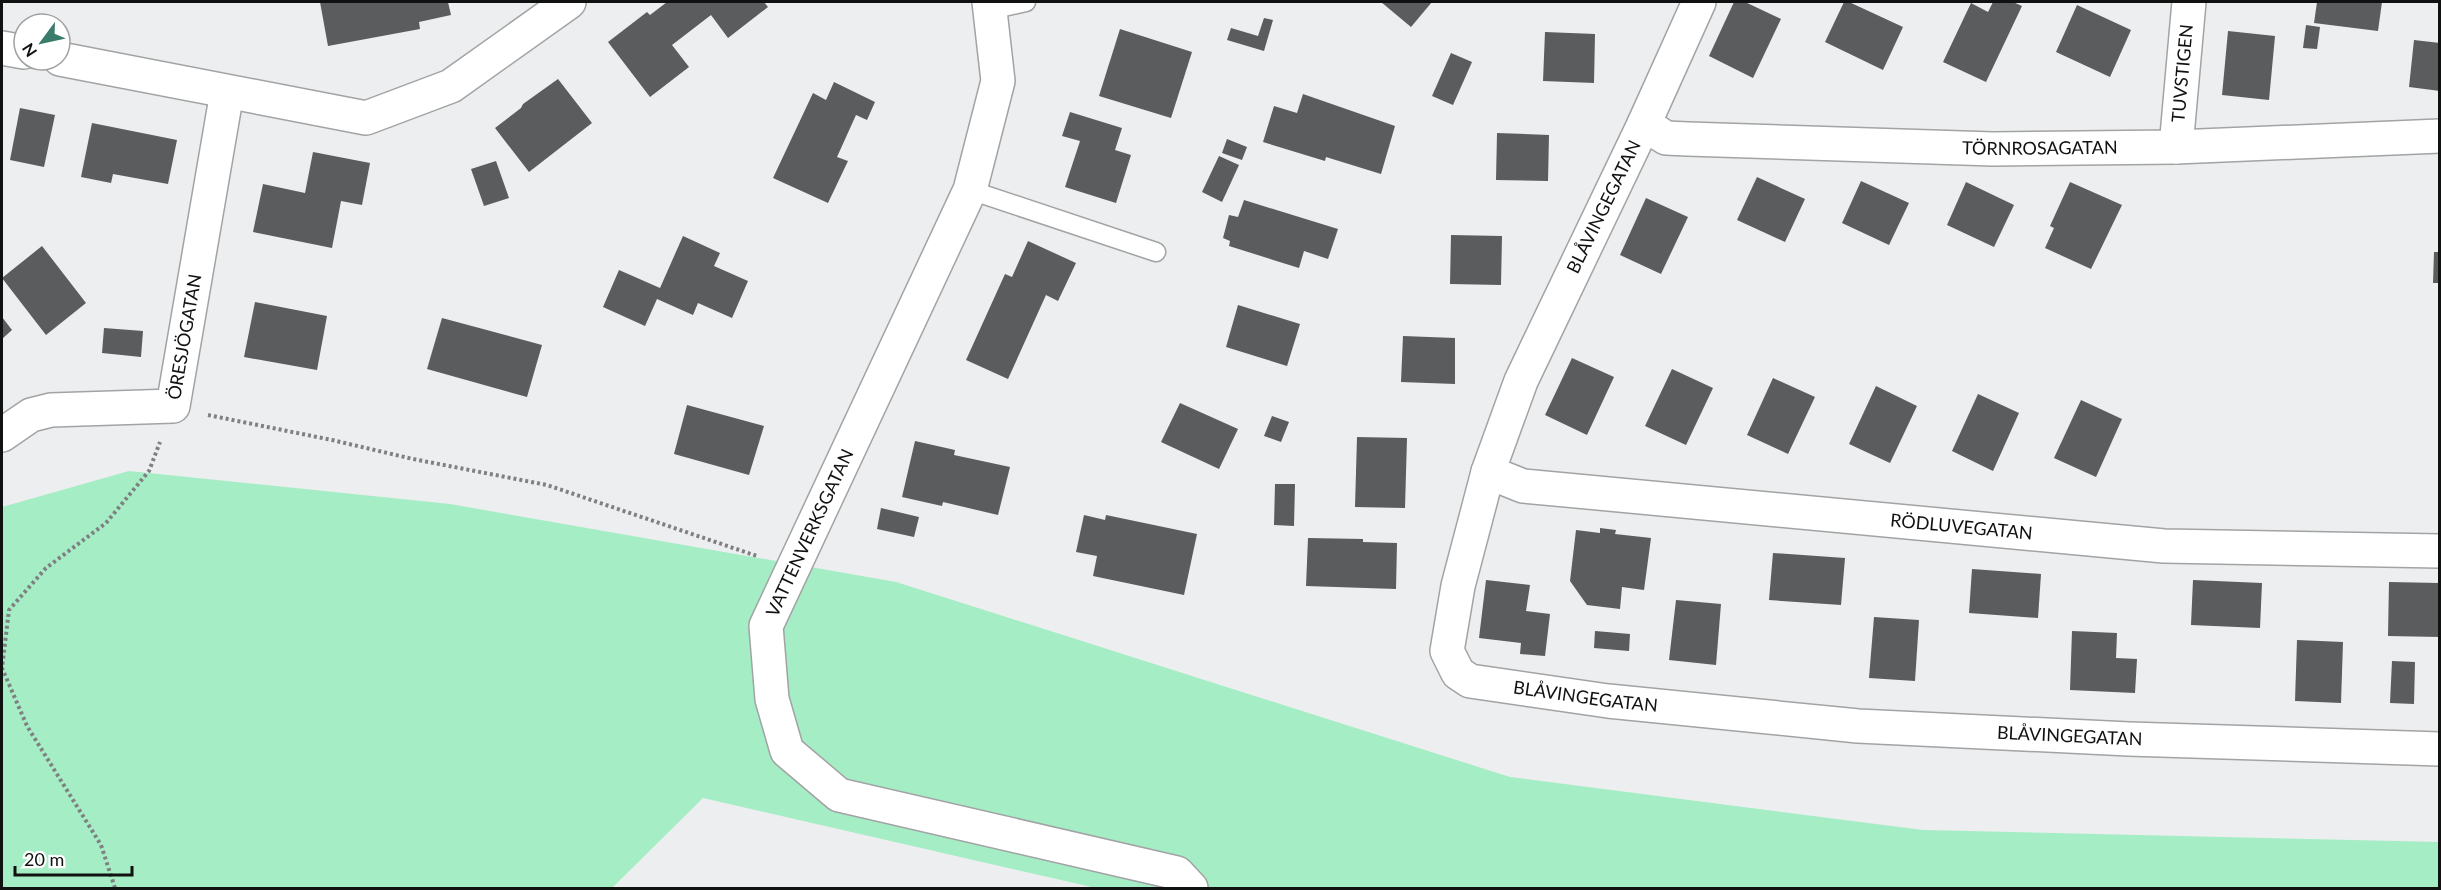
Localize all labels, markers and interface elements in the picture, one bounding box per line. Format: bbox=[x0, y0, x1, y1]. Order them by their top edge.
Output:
north arrow bbox=[12, 12, 72, 72]
street label: TUVSTIGEN bbox=[2166, 23, 2197, 123]
text: N bbox=[18, 40, 40, 61]
street label: BLÅVINGEGATAN bbox=[1561, 136, 1645, 277]
street label: TÖRNROSAGATAN bbox=[1962, 136, 2118, 159]
street label: ÖRESJÖGATAN bbox=[162, 272, 206, 401]
street label: VATTENVERKSGATAN bbox=[761, 445, 858, 620]
street label: RÖDLUVEGATAN bbox=[1889, 508, 2034, 544]
street label: BLÅVINGEGATAN bbox=[1512, 675, 1659, 716]
street label: BLÅVINGEGATAN bbox=[1996, 721, 2143, 749]
scale bar bbox=[15, 839, 132, 877]
text: 20 m bbox=[24, 848, 64, 870]

